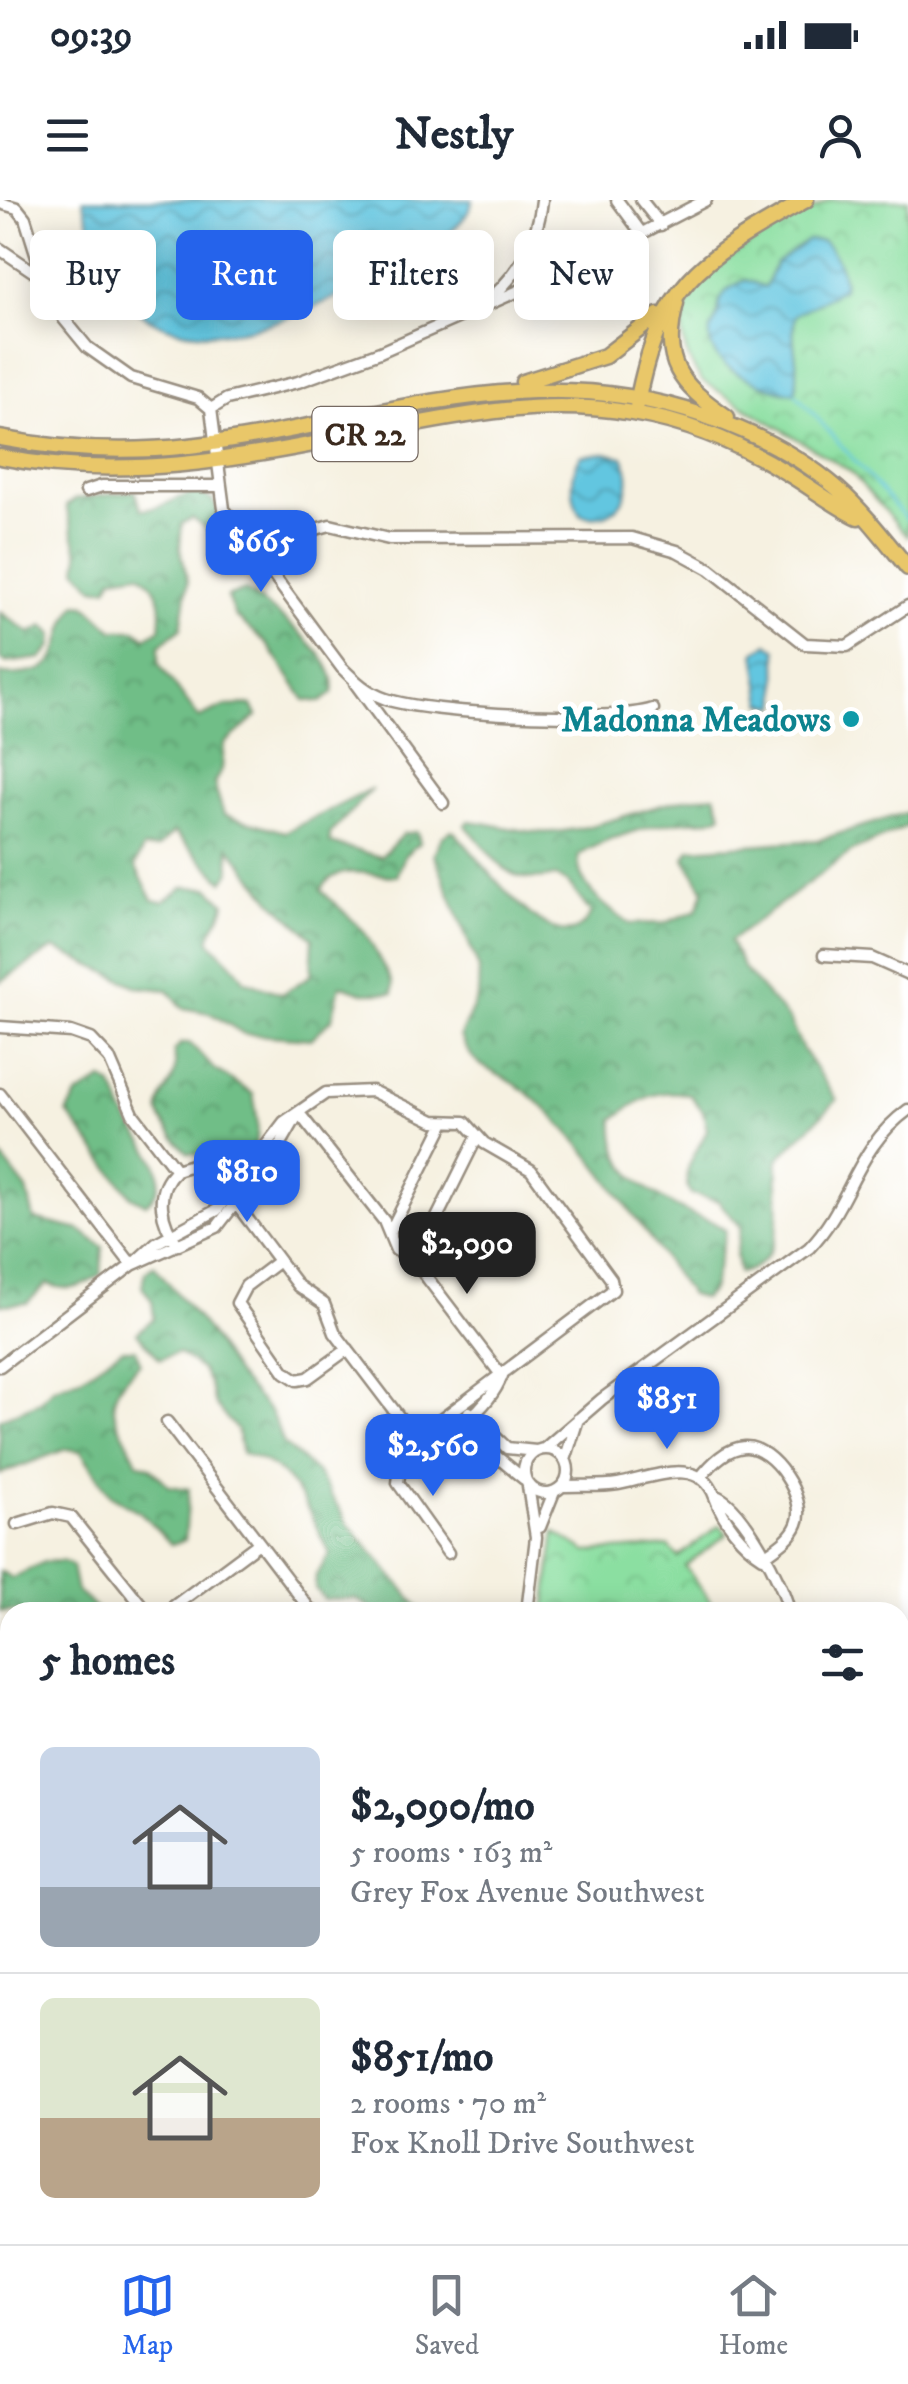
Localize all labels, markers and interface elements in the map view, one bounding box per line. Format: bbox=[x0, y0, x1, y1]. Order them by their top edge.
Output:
text: 09:39 bbox=[50, 11, 132, 59]
text: Nestly bbox=[395, 107, 513, 163]
icon: menu bbox=[40, 108, 95, 163]
icon: person bbox=[813, 108, 868, 163]
chip: Buy bbox=[30, 230, 156, 320]
chip: Rent bbox=[176, 230, 313, 320]
chip: Filters bbox=[333, 230, 494, 320]
chip: New bbox=[514, 230, 649, 320]
road number: CR 22 bbox=[312, 407, 418, 461]
pin: $665 bbox=[202, 510, 320, 595]
text: $665 bbox=[228, 522, 294, 562]
place label: Madonna Meadows bbox=[561, 699, 831, 743]
marker: Madonna Meadows bbox=[840, 708, 862, 730]
pin: $810 bbox=[188, 1140, 306, 1225]
text: $810 bbox=[216, 1152, 278, 1192]
pin: $2,090 bbox=[386, 1212, 548, 1297]
text: $2,090 bbox=[421, 1224, 513, 1264]
pin: $851 bbox=[608, 1367, 726, 1452]
text: $851 bbox=[636, 1379, 698, 1419]
pin: $2,560 bbox=[352, 1414, 514, 1499]
text: $2,560 bbox=[387, 1426, 479, 1466]
icon: filters bbox=[815, 1635, 870, 1690]
text: 5 homes bbox=[40, 1636, 175, 1688]
text: $2,090/mo bbox=[350, 1781, 535, 1833]
icon: home bbox=[120, 1787, 240, 1907]
text: 5 rooms · 163 m² bbox=[350, 1833, 552, 1873]
text: Grey Fox Avenue Southwest bbox=[350, 1873, 705, 1913]
text: $851/mo bbox=[350, 2032, 494, 2084]
icon: home bbox=[120, 2038, 240, 2158]
text: 2 rooms · 70 m² bbox=[350, 2084, 546, 2124]
text: Fox Knoll Drive Southwest bbox=[350, 2124, 695, 2164]
tab: Map bbox=[120, 2268, 175, 2363]
tab: Saved bbox=[415, 2268, 479, 2363]
tab: Home bbox=[719, 2268, 788, 2363]

